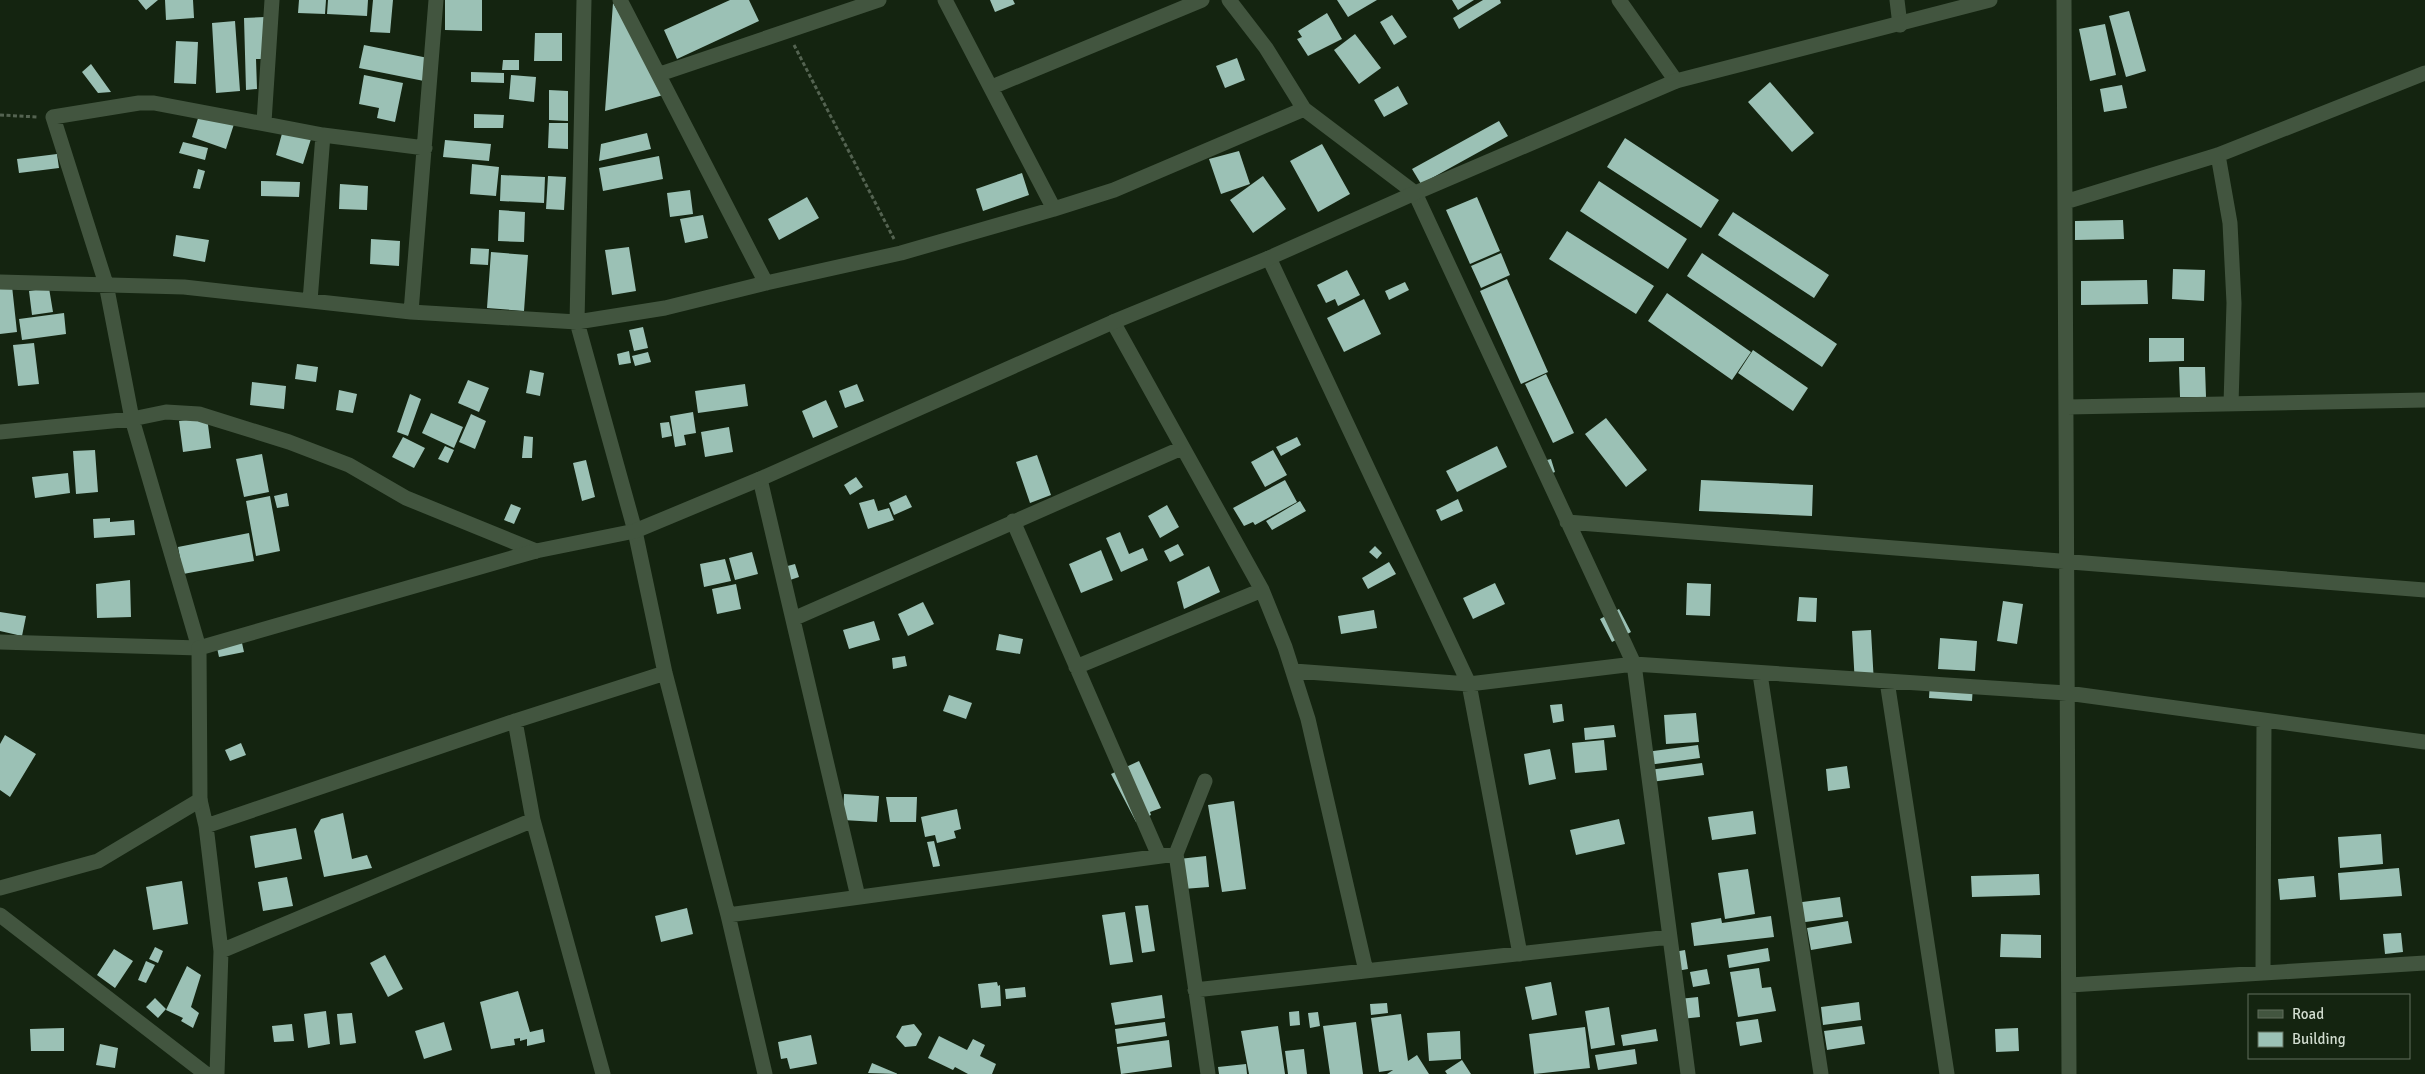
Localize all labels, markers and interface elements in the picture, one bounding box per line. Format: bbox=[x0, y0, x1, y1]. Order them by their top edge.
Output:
legend bbox=[2248, 994, 2410, 1059]
text: Road bbox=[2292, 1005, 2324, 1023]
text: Building bbox=[2292, 1030, 2346, 1048]

